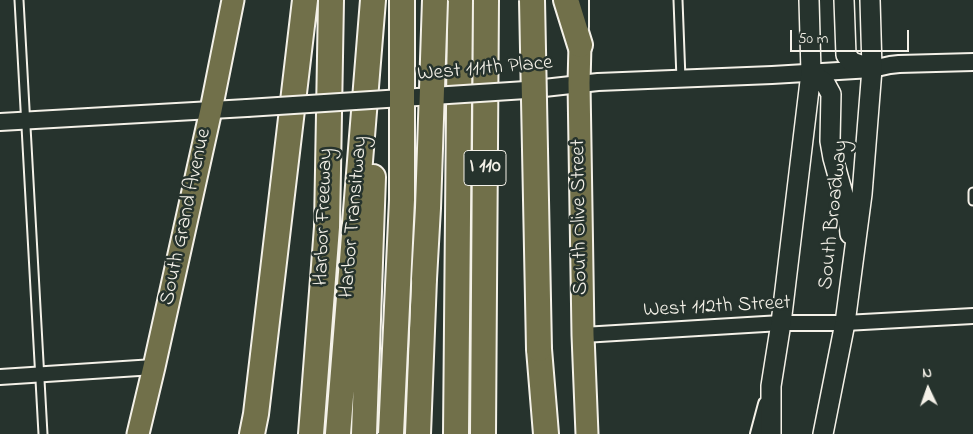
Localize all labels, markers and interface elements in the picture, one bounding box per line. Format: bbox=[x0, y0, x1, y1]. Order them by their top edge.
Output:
scale bar bbox=[793, 20, 912, 52]
text: 50 m bbox=[798, 28, 828, 50]
street label: West 111th Place bbox=[416, 52, 554, 88]
street label: South Grand Avenue bbox=[156, 126, 218, 308]
street label: Harbor Transitway bbox=[335, 135, 375, 299]
street label: South Olive Street bbox=[567, 139, 595, 295]
street label: South Broadway bbox=[815, 139, 855, 291]
street label: Harbor Freeway bbox=[310, 148, 340, 286]
road number: I 110 bbox=[464, 150, 506, 186]
street label: West 112th Street bbox=[643, 292, 791, 324]
text: N bbox=[922, 363, 932, 384]
north arrow bbox=[903, 364, 953, 414]

